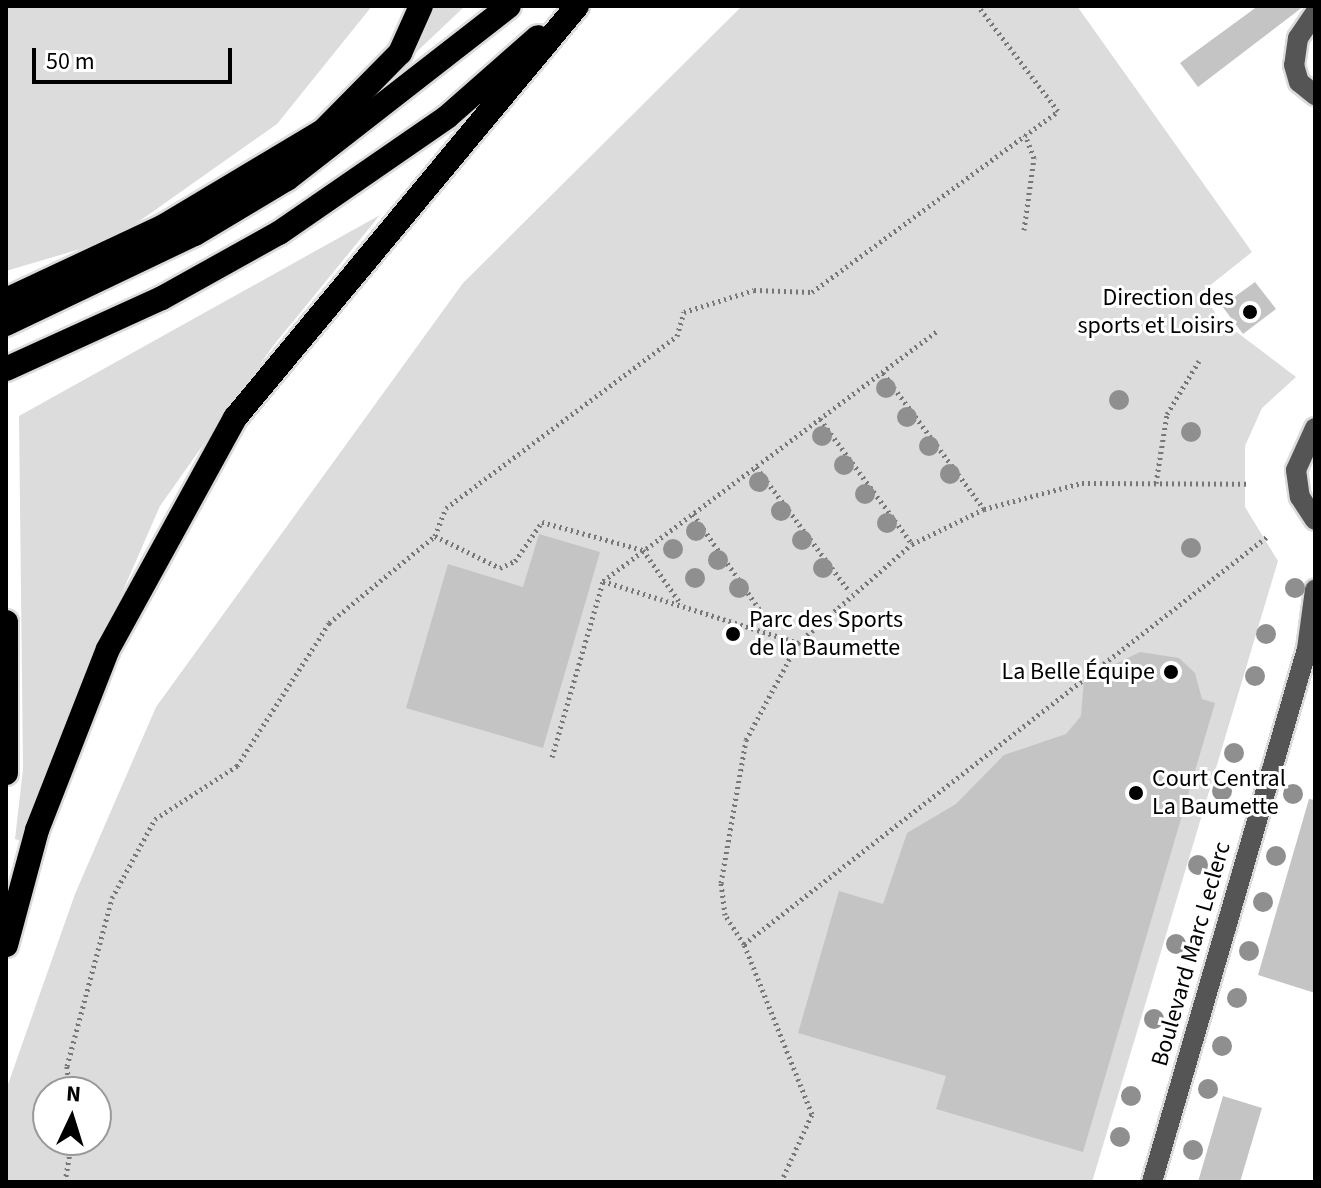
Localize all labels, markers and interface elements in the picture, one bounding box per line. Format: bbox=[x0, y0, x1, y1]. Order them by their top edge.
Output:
scale bar bbox=[36, 32, 236, 82]
text: 50 m bbox=[46, 44, 95, 79]
place label: Direction des sports et Loisirs bbox=[1077, 284, 1234, 340]
marker: Direction des sports et Loisirs bbox=[1241, 303, 1259, 321]
place label: Parc des Sports de la Baumette bbox=[749, 606, 903, 662]
marker: Parc des Sports de la Baumette bbox=[724, 625, 742, 643]
place label: La Belle Équipe bbox=[1002, 658, 1155, 686]
marker: La Belle Équipe bbox=[1162, 663, 1180, 681]
place label: Court Central La Baumette bbox=[1152, 765, 1286, 821]
marker: Court Central La Baumette bbox=[1127, 784, 1145, 802]
street label: Boulevard Marc Leclerc bbox=[1145, 839, 1237, 1069]
north arrow bbox=[32, 1076, 112, 1156]
text: N bbox=[65, 1078, 82, 1111]

